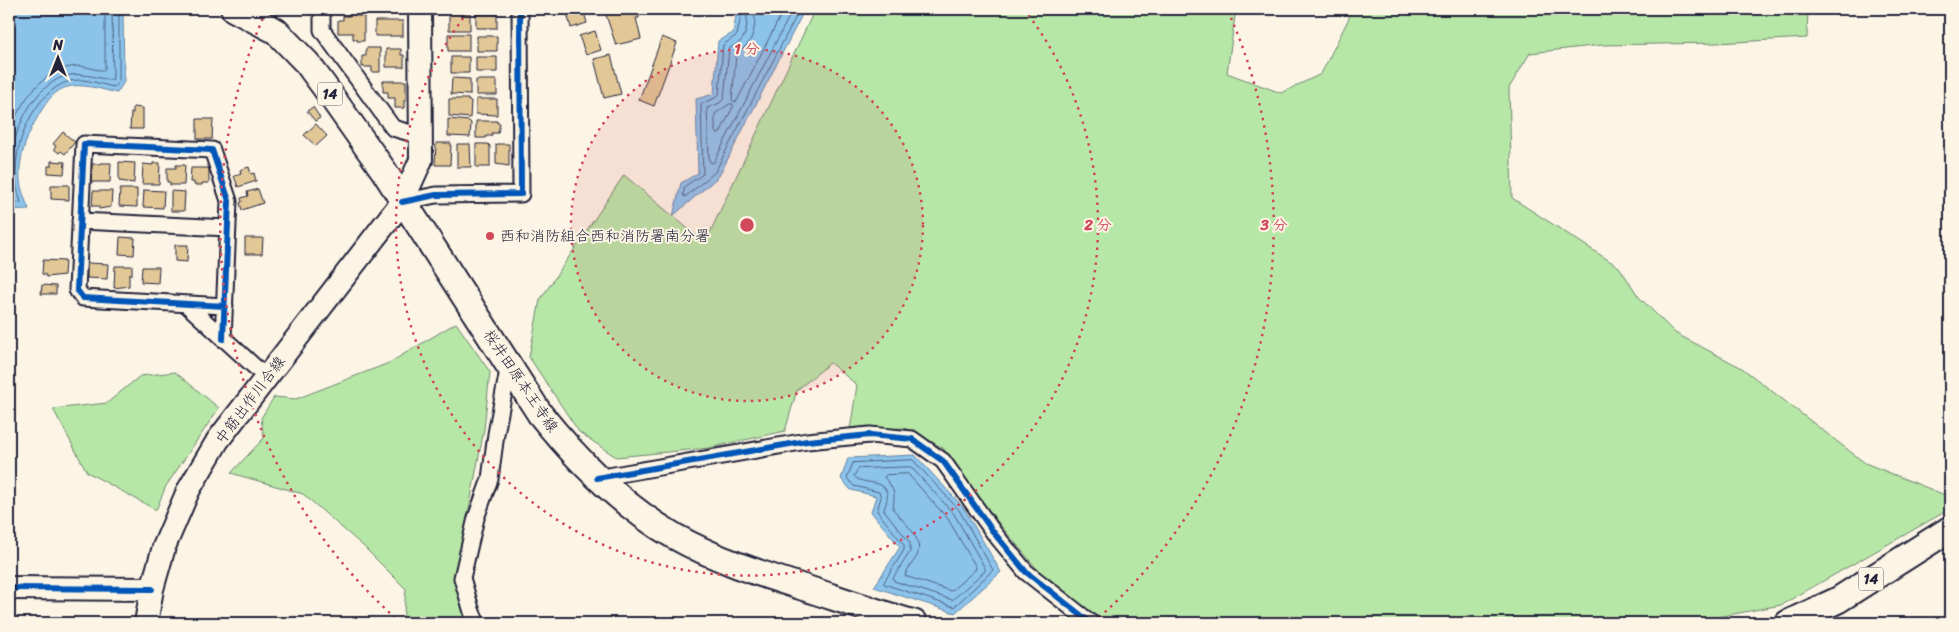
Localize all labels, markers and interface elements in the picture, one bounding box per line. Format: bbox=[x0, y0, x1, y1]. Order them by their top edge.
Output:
north arrow bbox=[32, 32, 82, 82]
text: N bbox=[52, 33, 63, 58]
text: 1 分 bbox=[734, 36, 760, 62]
road number: 14 bbox=[318, 82, 342, 106]
text: 2 分 bbox=[1083, 212, 1112, 238]
text: 3 分 bbox=[1259, 212, 1288, 238]
centre of rings bbox=[738, 216, 756, 234]
place label: 西和消防組合西和消防署南分署 bbox=[500, 223, 710, 249]
marker: 西和消防組合西和消防署南分署 bbox=[484, 230, 496, 242]
street label: 桜井田原本王寺線 bbox=[477, 324, 565, 438]
street label: 中筋出作川合線 bbox=[208, 350, 292, 450]
road number: 14 bbox=[1858, 568, 1884, 590]

